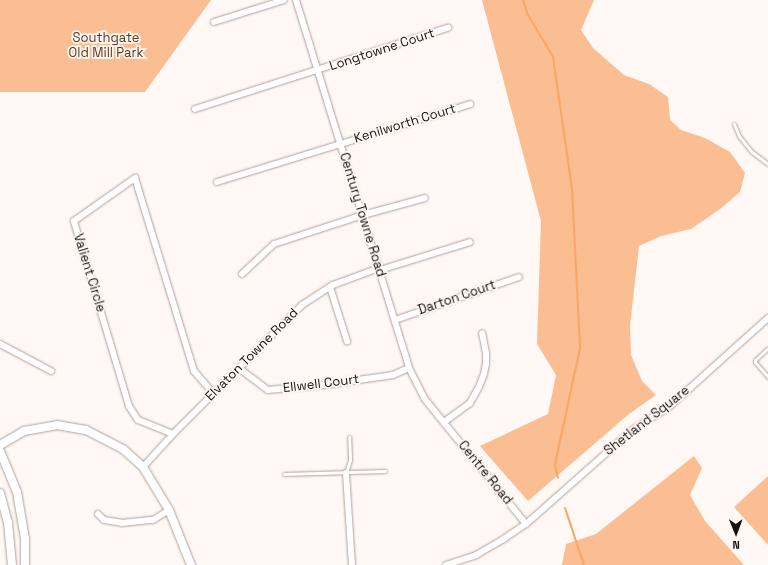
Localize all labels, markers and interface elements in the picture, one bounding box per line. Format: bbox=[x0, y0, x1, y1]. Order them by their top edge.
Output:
street label: Longtowne Court bbox=[327, 26, 437, 74]
park label: Southgate Old Mill Park bbox=[69, 31, 143, 62]
street label: Kenilworth Court bbox=[352, 101, 458, 147]
street label: Century Towne Road bbox=[336, 151, 388, 279]
street label: Valient Circle bbox=[70, 232, 108, 314]
street label: Darton Court bbox=[416, 277, 498, 319]
street label: Elvaton Towne Road bbox=[202, 305, 302, 405]
street label: Ellwell Court bbox=[282, 372, 360, 396]
street label: Shetland Square bbox=[601, 383, 693, 459]
street label: Centre Road bbox=[455, 438, 515, 508]
north arrow bbox=[716, 513, 756, 553]
text: N bbox=[732, 538, 740, 552]

